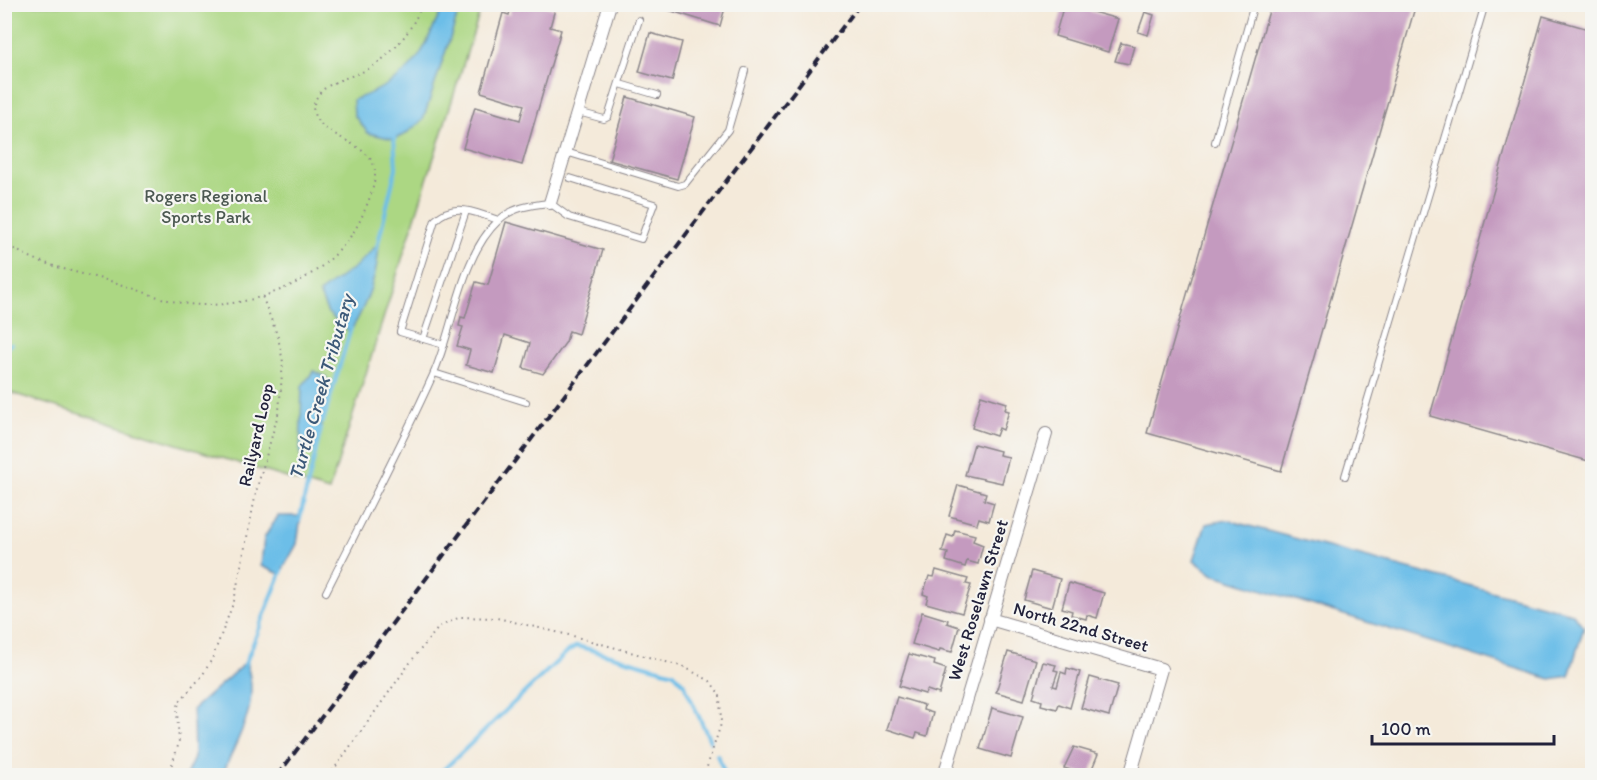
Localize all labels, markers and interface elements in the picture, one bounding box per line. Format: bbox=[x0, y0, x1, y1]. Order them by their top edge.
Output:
park label: Rogers Regional Sports Park bbox=[144, 185, 268, 228]
water label: Turtle Creek Tributary bbox=[283, 289, 360, 482]
street label: Railyard Loop bbox=[233, 381, 279, 489]
street label: West Roselawn Street bbox=[943, 516, 1013, 683]
street label: North 22nd Street bbox=[1011, 597, 1151, 657]
scale bar bbox=[1372, 708, 1554, 746]
text: 100 m bbox=[1381, 718, 1431, 740]

